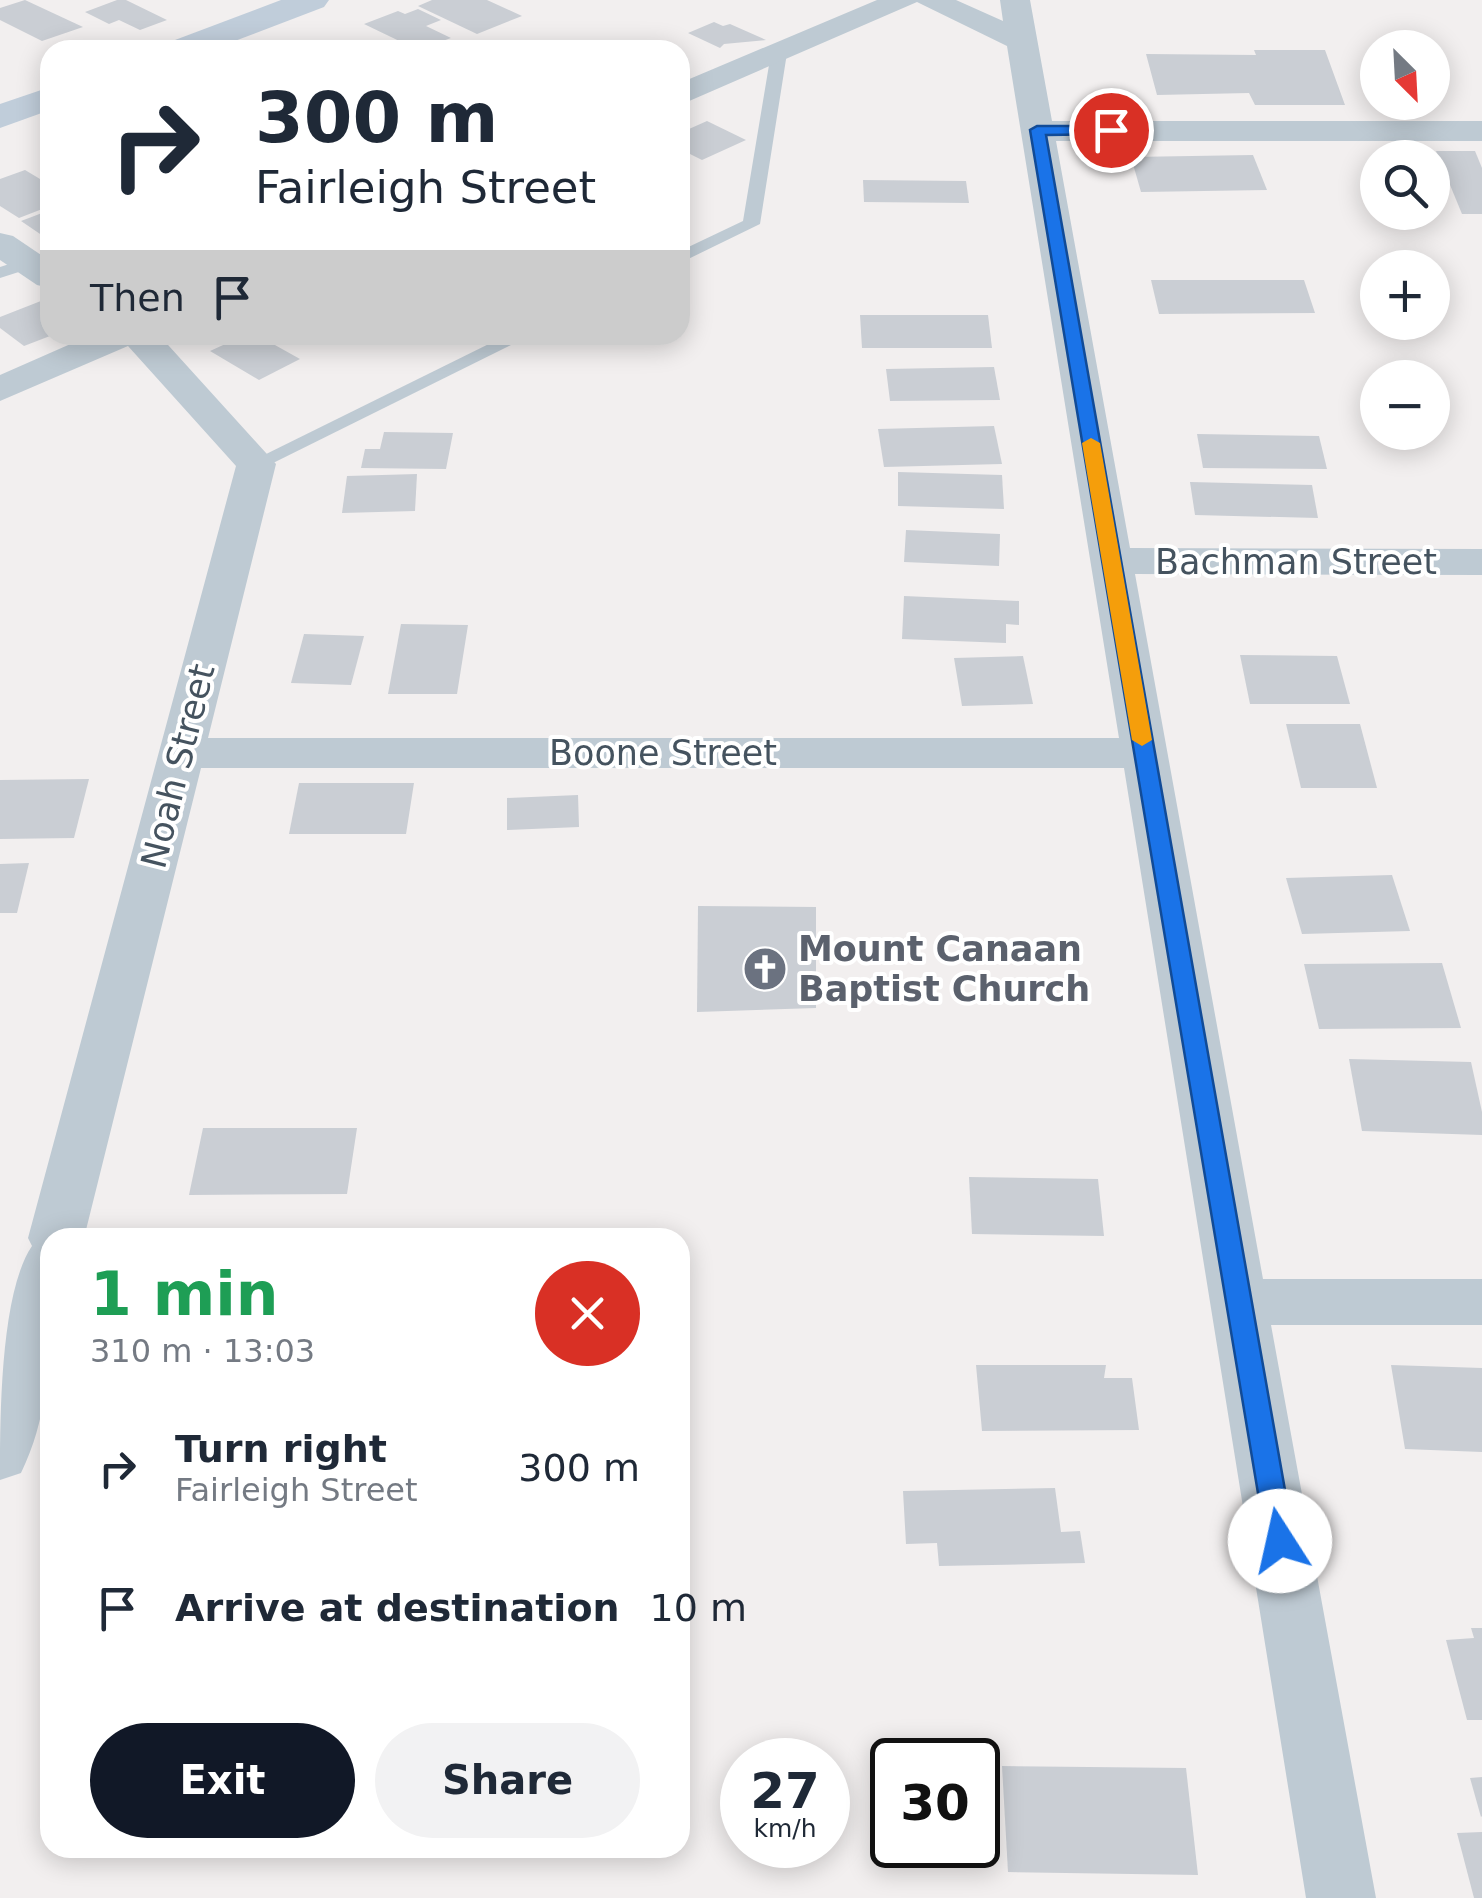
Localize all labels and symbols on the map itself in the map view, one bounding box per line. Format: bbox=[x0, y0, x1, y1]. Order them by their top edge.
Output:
north arrow bbox=[1360, 30, 1450, 120]
pin bbox=[1069, 88, 1154, 173]
street label: Bachman Street bbox=[1155, 542, 1437, 582]
street label: Noah Street bbox=[133, 660, 223, 872]
street label: Boone Street bbox=[549, 733, 777, 773]
place label: Mount Canaan Baptist Church bbox=[798, 929, 1090, 1009]
church icon: Mount Canaan Baptist Church bbox=[742, 946, 788, 992]
position arrow bbox=[1228, 1489, 1332, 1593]
speed limit sign: 30 bbox=[870, 1738, 1000, 1868]

